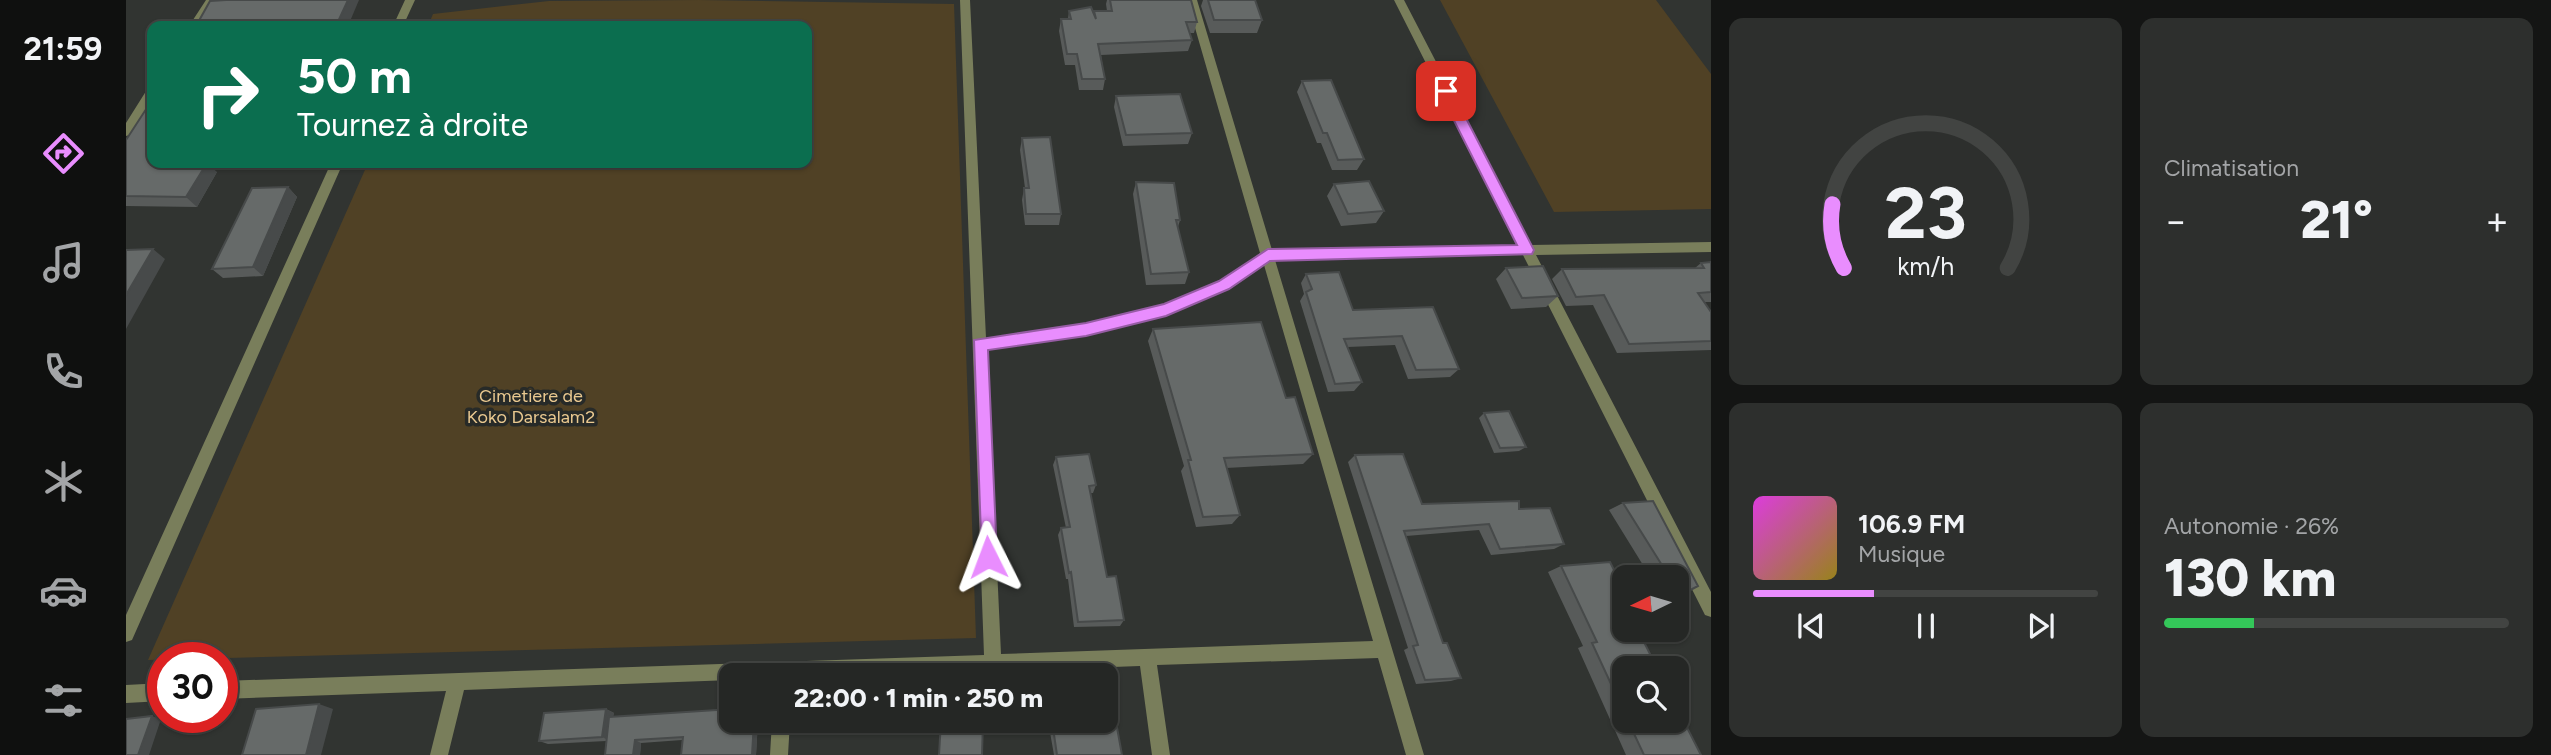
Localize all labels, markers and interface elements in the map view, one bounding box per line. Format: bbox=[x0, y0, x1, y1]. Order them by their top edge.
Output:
text: 21:59 bbox=[24, 30, 102, 68]
text: 50 m bbox=[297, 46, 412, 105]
icon: right bbox=[182, 49, 273, 140]
pin bbox=[1416, 61, 1476, 121]
icon: arrive bbox=[1427, 72, 1465, 110]
text: Tournez à droite bbox=[297, 106, 528, 144]
icon: directions bbox=[39, 129, 88, 178]
text: Climatisation bbox=[2164, 154, 2299, 182]
text: 23 bbox=[1884, 169, 1967, 256]
text: 21° bbox=[2300, 189, 2373, 251]
text: − bbox=[2164, 198, 2188, 244]
text: + bbox=[2485, 198, 2509, 244]
icon: music bbox=[39, 238, 88, 287]
text: km/h bbox=[1897, 250, 1954, 280]
icon: phone bbox=[39, 347, 88, 396]
park label: Cimetiere de Koko Darsalam2 bbox=[467, 385, 595, 428]
icon: climate bbox=[39, 457, 88, 506]
text: 106.9 FM bbox=[1858, 508, 1965, 540]
text: Autonomie · 26% bbox=[2164, 512, 2339, 540]
position arrow bbox=[951, 520, 1025, 594]
text: Musique bbox=[1858, 540, 1945, 568]
text: 130 km bbox=[2164, 547, 2336, 609]
north arrow bbox=[1612, 565, 1689, 642]
map controls bbox=[1612, 565, 1689, 733]
icon: car bbox=[39, 566, 88, 615]
icon: previous bbox=[1792, 607, 1830, 645]
icon: pause bbox=[1907, 607, 1945, 645]
icon: next bbox=[2022, 607, 2060, 645]
speed limit sign: 30 bbox=[147, 642, 238, 733]
button: search bbox=[1612, 656, 1689, 733]
icon: filters bbox=[39, 676, 88, 725]
text: 22:00 · 1 min · 250 m bbox=[794, 682, 1043, 714]

